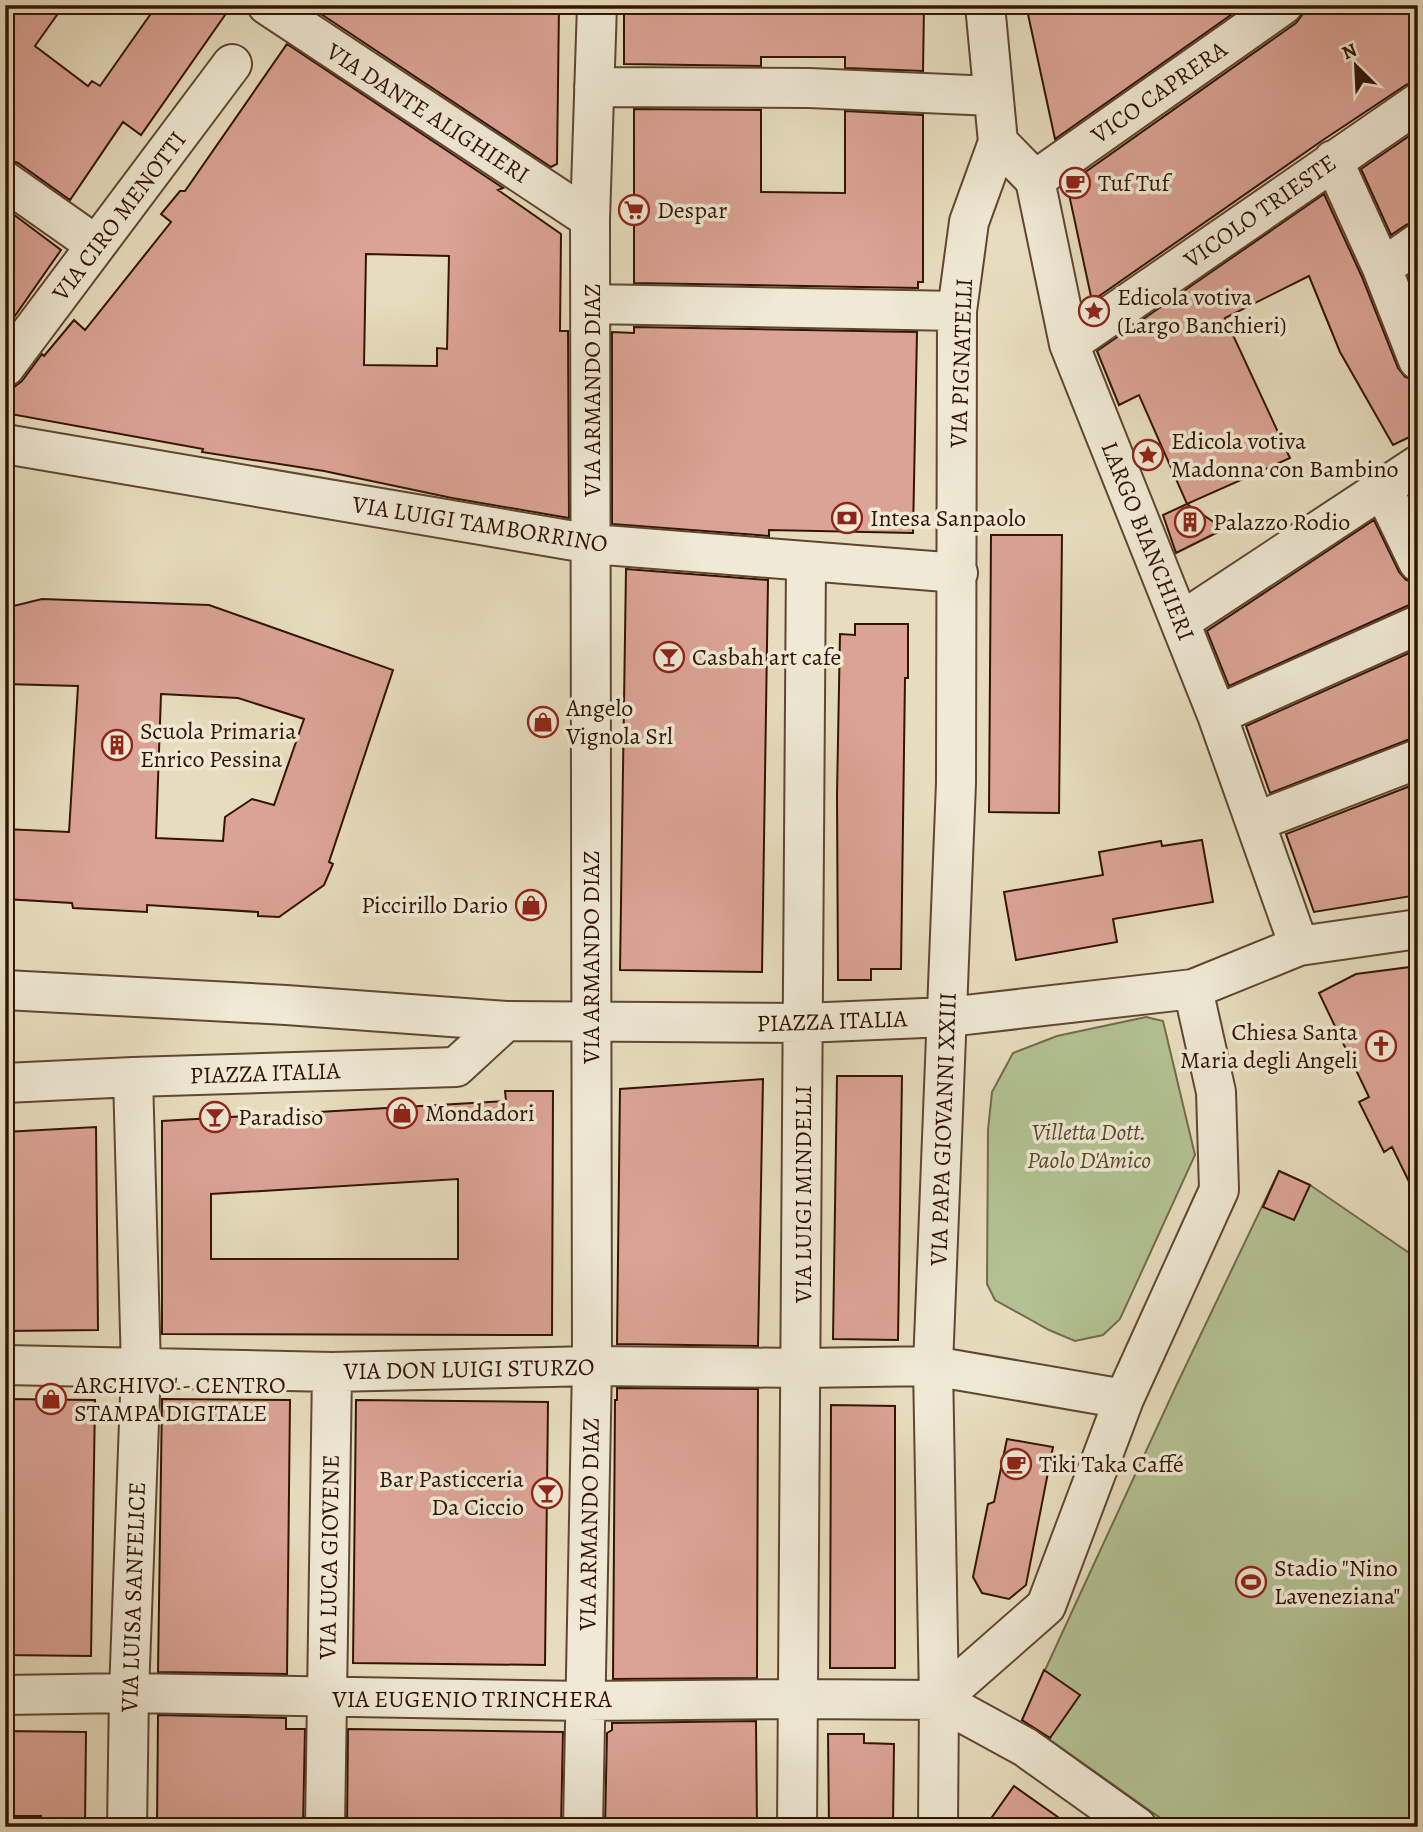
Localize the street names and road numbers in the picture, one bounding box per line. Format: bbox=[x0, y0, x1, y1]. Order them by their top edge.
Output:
street label: VICO CAPRERA bbox=[1084, 33, 1234, 151]
street label: VIA DANTE ALIGHIERI bbox=[320, 35, 536, 191]
street label: VIA CIRO MENOTTI bbox=[44, 125, 193, 308]
street label: VICOLO TRIESTE bbox=[1177, 147, 1342, 276]
street label: VIA PIGNATELLI bbox=[942, 278, 980, 449]
street label: VIA ARMANDO DIAZ bbox=[576, 283, 608, 498]
street label: LARGO BIANCHIERI bbox=[1093, 437, 1203, 645]
street label: VIA LUIGI TAMBORRINO bbox=[349, 488, 610, 560]
street label: VIA ARMANDO DIAZ bbox=[575, 850, 607, 1065]
street label: VIA PAPA GIOVANNI XXIII bbox=[922, 992, 964, 1267]
street label: PIAZZA ITALIA bbox=[756, 1002, 909, 1040]
street label: PIAZZA ITALIA bbox=[189, 1054, 342, 1092]
street label: VIA LUIGI MINDELLI bbox=[787, 1085, 819, 1304]
street label: VIA DON LUIGI STURZO bbox=[342, 1351, 595, 1387]
street label: VIA ARMANDO DIAZ bbox=[571, 1417, 607, 1632]
street label: VIA LUCA GIOVENE bbox=[311, 1454, 347, 1661]
street label: VIA LUISA SANFELICE bbox=[113, 1481, 153, 1714]
street label: VIA EUGENIO TRINCHERA bbox=[331, 1683, 613, 1715]

